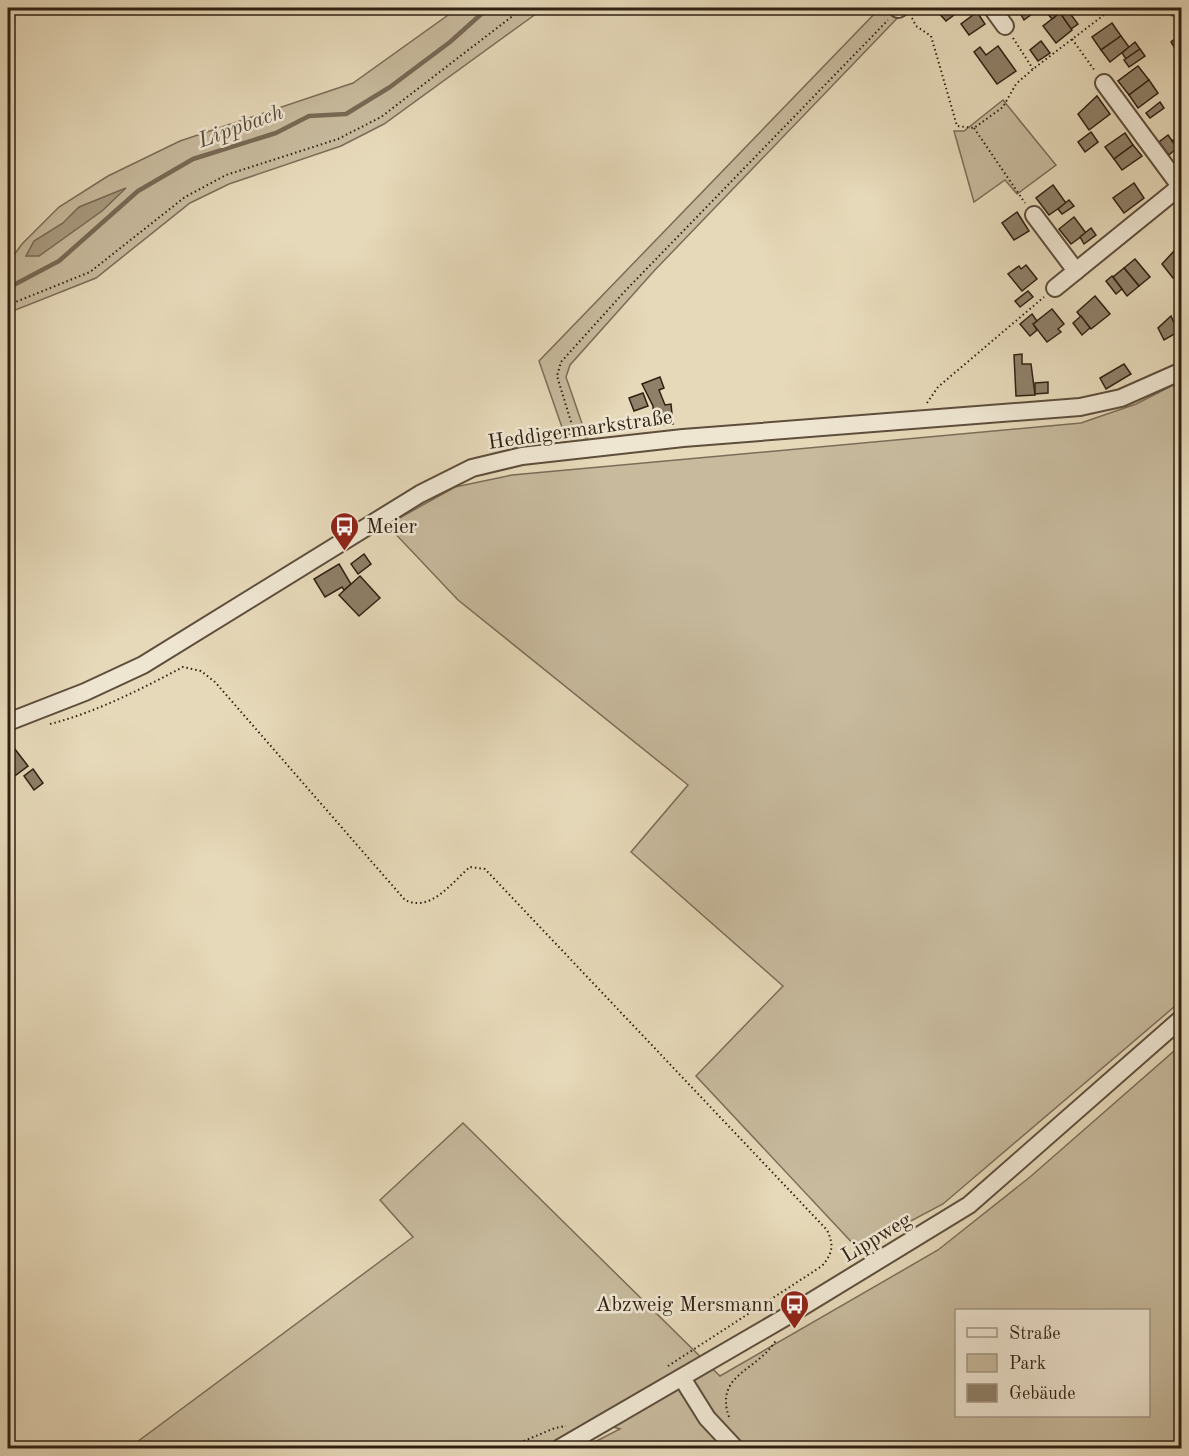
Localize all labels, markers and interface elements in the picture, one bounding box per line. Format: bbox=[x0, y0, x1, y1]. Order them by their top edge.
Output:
water label: Lippbach bbox=[194, 101, 286, 153]
street label: Heddigermarkstraße bbox=[487, 407, 674, 454]
bus stop icon: Meier bbox=[329, 510, 361, 552]
place label: Meier bbox=[366, 517, 418, 538]
street label: Lippweg bbox=[838, 1209, 916, 1267]
bus stop icon: Abzweig Mersmann bbox=[779, 1288, 811, 1330]
place label: Abzweig Mersmann bbox=[595, 1295, 774, 1316]
legend bbox=[955, 1309, 1150, 1417]
text: Straße bbox=[1009, 1325, 1060, 1343]
text: Park bbox=[1009, 1355, 1046, 1373]
text: Gebäude bbox=[1009, 1385, 1076, 1403]

